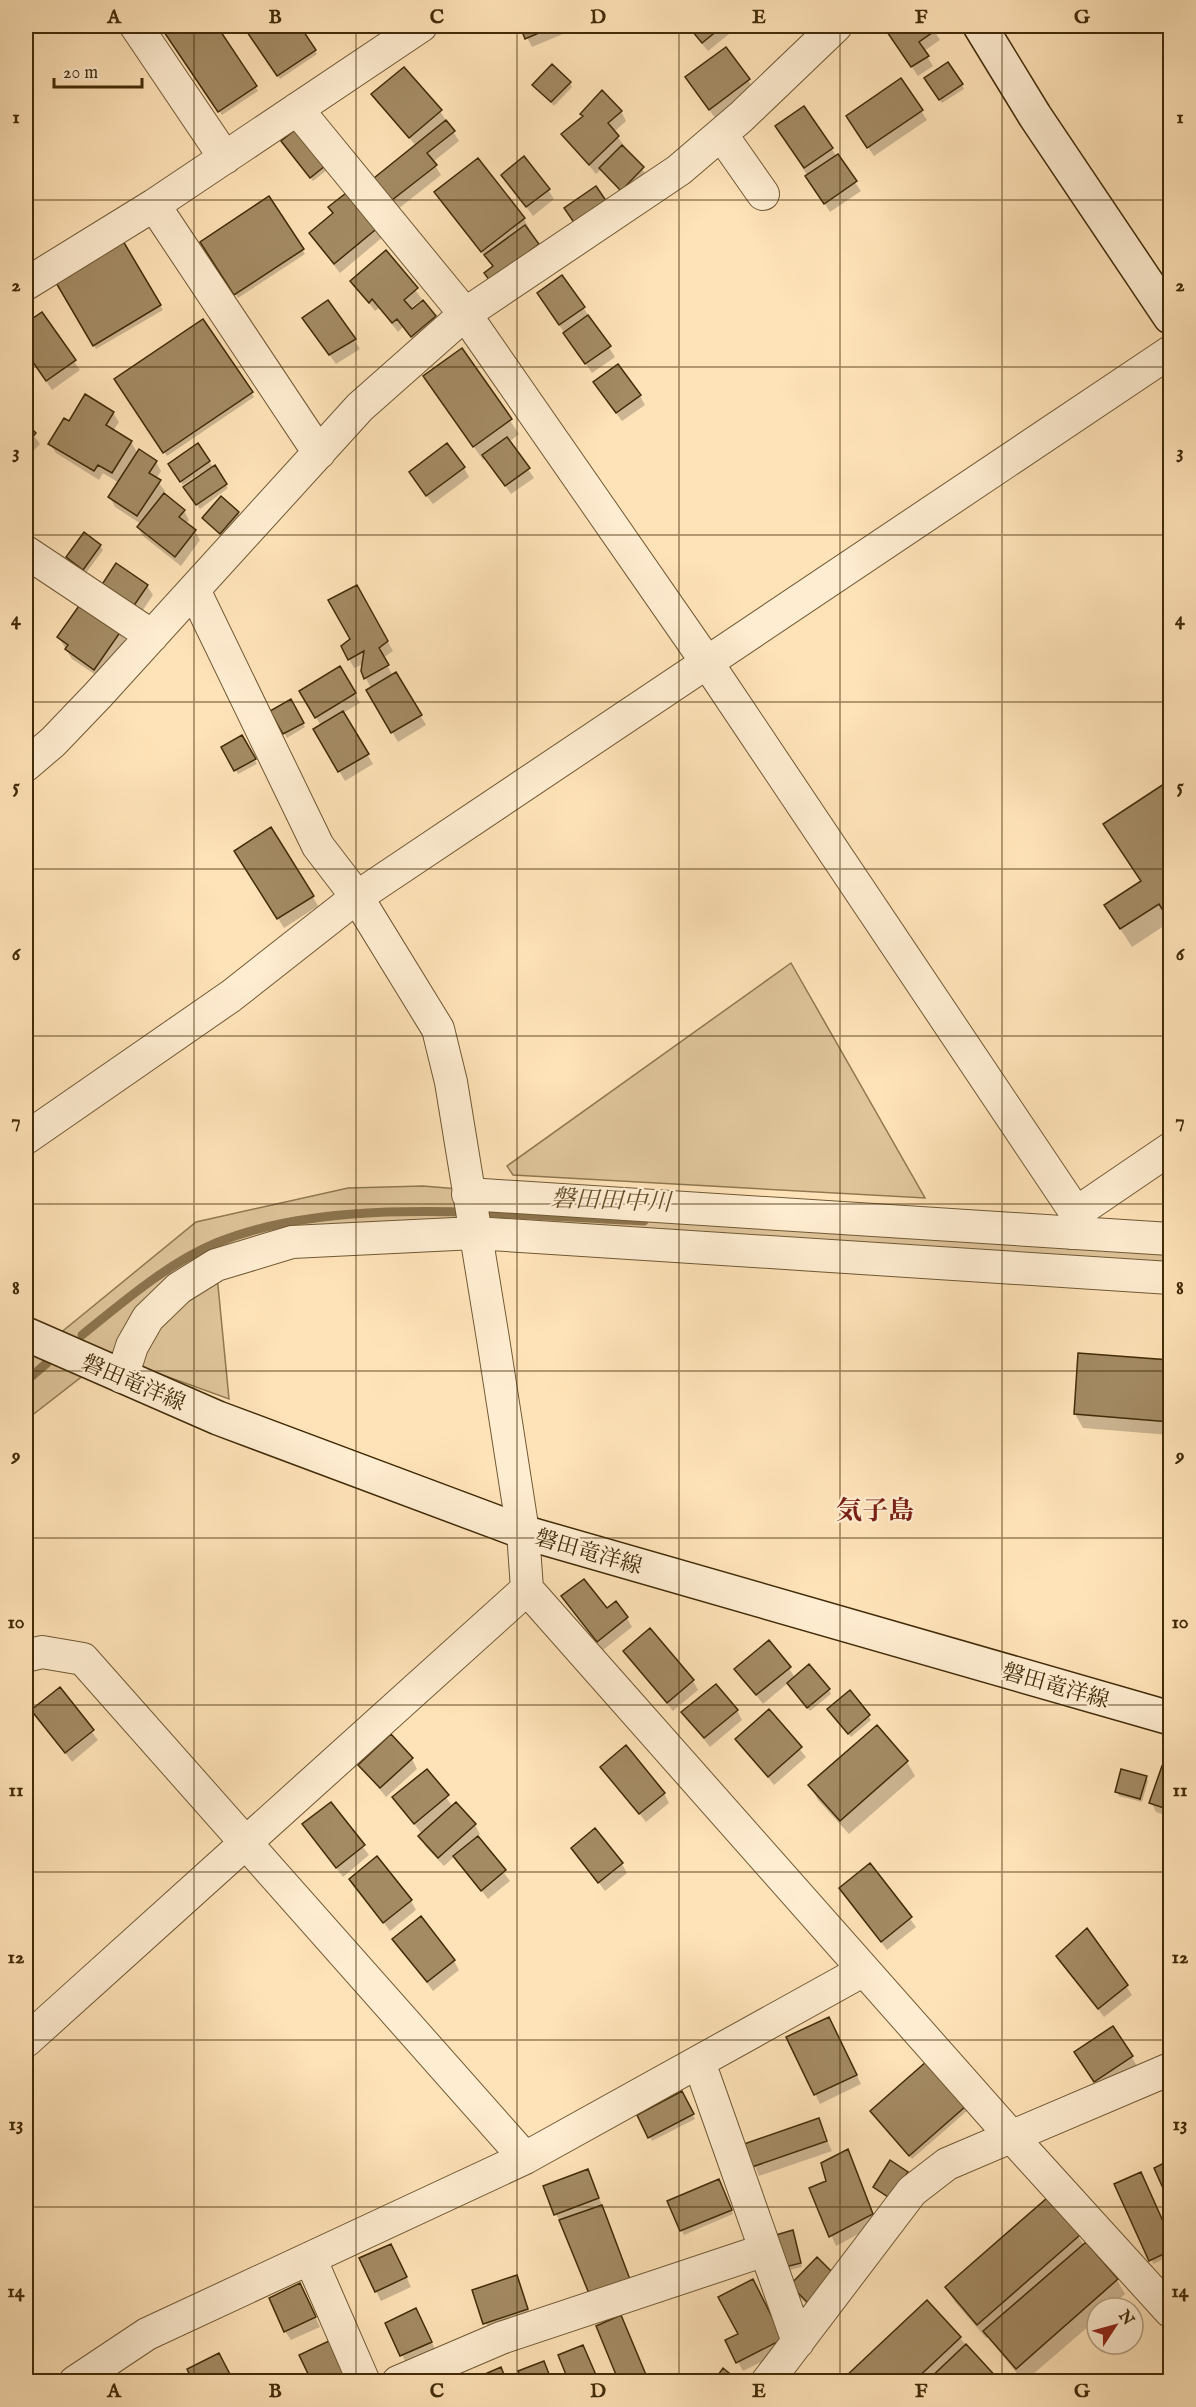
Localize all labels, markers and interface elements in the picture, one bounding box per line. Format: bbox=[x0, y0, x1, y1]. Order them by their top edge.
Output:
text: A bbox=[106, 5, 122, 30]
text: B bbox=[268, 5, 282, 30]
text: C bbox=[430, 5, 444, 30]
text: D bbox=[590, 5, 606, 30]
text: E bbox=[752, 5, 766, 30]
text: F bbox=[915, 5, 928, 30]
text: G bbox=[1074, 5, 1091, 30]
scale bar bbox=[54, 51, 142, 89]
text: 20 m bbox=[63, 62, 98, 85]
text: 1 bbox=[12, 105, 20, 130]
text: 1 bbox=[1176, 105, 1184, 130]
text: 2 bbox=[11, 273, 21, 298]
text: 2 bbox=[1175, 273, 1185, 298]
text: 3 bbox=[12, 440, 20, 465]
text: 3 bbox=[1176, 440, 1184, 465]
text: 4 bbox=[11, 607, 22, 632]
text: 4 bbox=[1175, 607, 1186, 632]
text: 5 bbox=[12, 774, 20, 799]
text: 5 bbox=[1176, 774, 1184, 799]
text: 6 bbox=[12, 942, 22, 967]
text: 6 bbox=[1176, 942, 1186, 967]
text: 7 bbox=[11, 1109, 21, 1134]
text: 7 bbox=[1175, 1109, 1185, 1134]
water label: 磐田田中川 bbox=[550, 1184, 674, 1219]
text: 8 bbox=[12, 1276, 20, 1301]
text: 8 bbox=[1176, 1276, 1184, 1301]
street label: 磐田竜洋線 bbox=[77, 1349, 189, 1418]
text: 9 bbox=[11, 1443, 21, 1468]
text: 9 bbox=[1175, 1443, 1185, 1468]
district label: 気子島 bbox=[836, 1495, 914, 1528]
street label: 磐田竜洋線 bbox=[532, 1524, 645, 1582]
text: 10 bbox=[7, 1610, 25, 1635]
text: 10 bbox=[1171, 1610, 1189, 1635]
street label: 磐田竜洋線 bbox=[999, 1658, 1112, 1716]
text: 11 bbox=[9, 1778, 23, 1803]
text: 11 bbox=[1173, 1778, 1187, 1803]
text: 12 bbox=[8, 1945, 25, 1970]
text: 12 bbox=[1172, 1945, 1189, 1970]
text: 13 bbox=[9, 2112, 23, 2137]
text: 13 bbox=[1173, 2112, 1187, 2137]
text: 14 bbox=[7, 2279, 26, 2304]
text: 14 bbox=[1171, 2279, 1190, 2304]
north arrow bbox=[1085, 2296, 1145, 2356]
text: N bbox=[1113, 2306, 1138, 2330]
text: A bbox=[106, 2379, 122, 2404]
text: B bbox=[268, 2379, 282, 2404]
text: C bbox=[430, 2379, 444, 2404]
text: D bbox=[590, 2379, 606, 2404]
text: E bbox=[752, 2379, 766, 2404]
text: F bbox=[915, 2379, 928, 2404]
text: G bbox=[1074, 2379, 1091, 2404]

